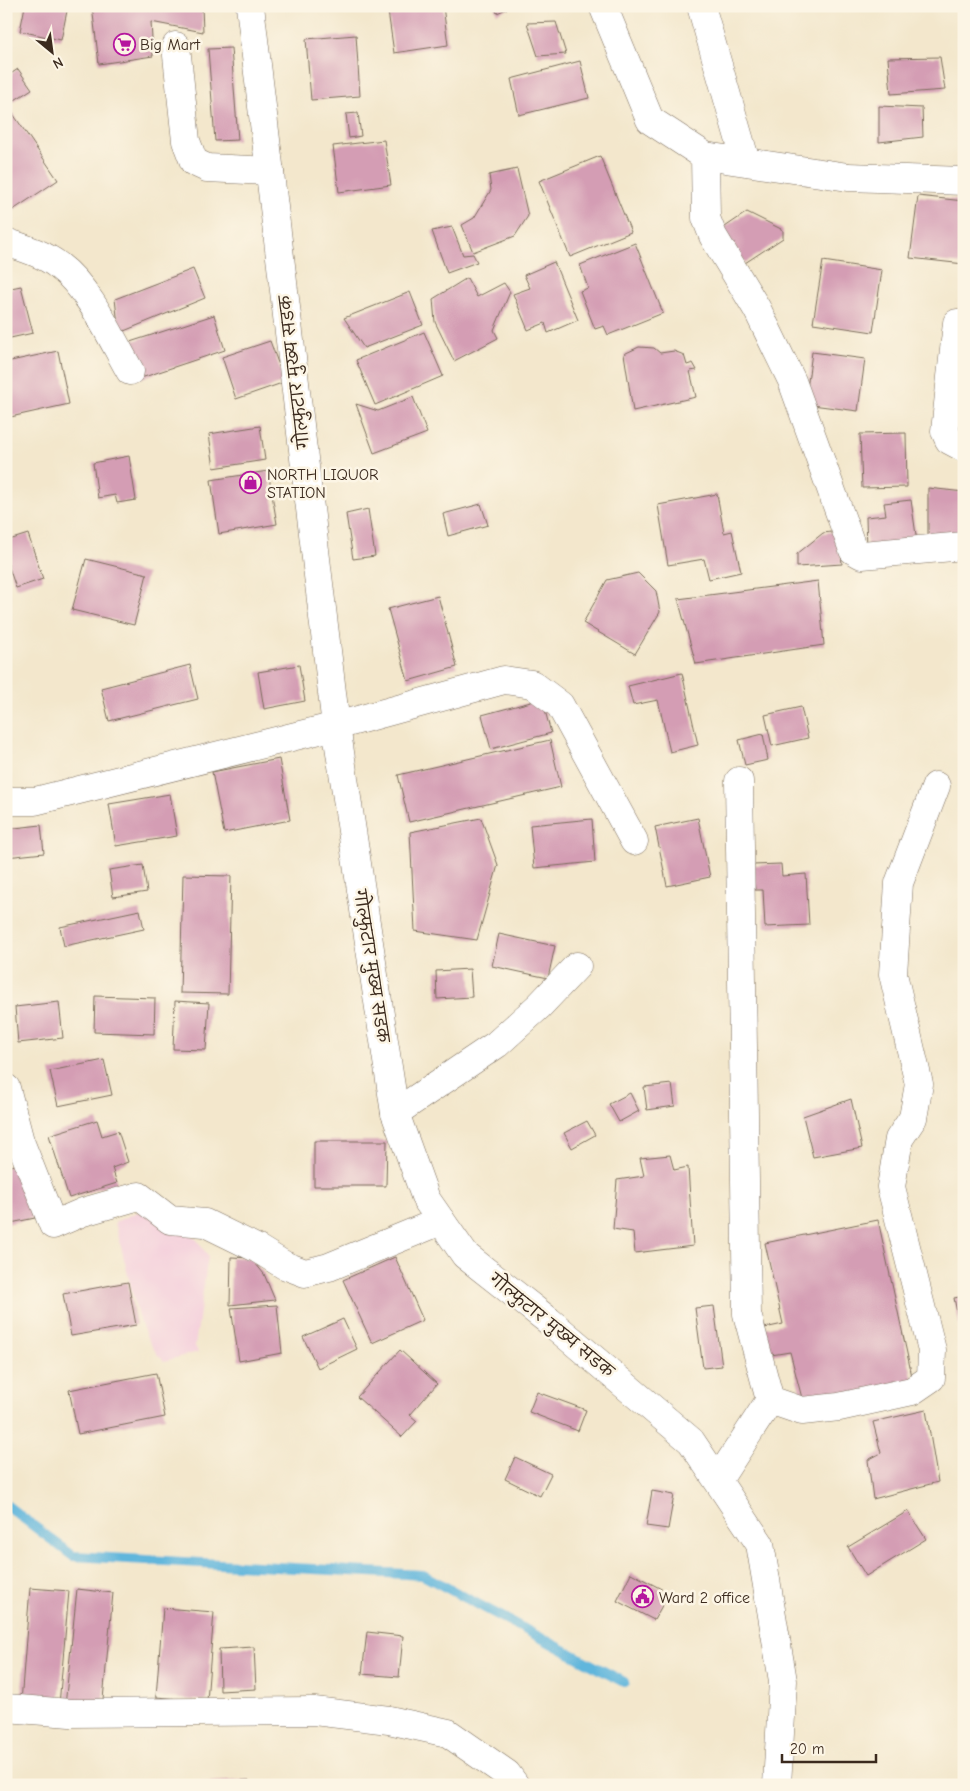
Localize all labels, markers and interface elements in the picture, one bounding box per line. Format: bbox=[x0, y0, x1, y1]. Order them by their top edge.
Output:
north arrow bbox=[28, 28, 78, 78]
supermarket icon: Big Mart bbox=[112, 32, 136, 56]
place label: Big Mart bbox=[140, 36, 200, 54]
text: N bbox=[50, 53, 66, 73]
street label: गोल्फुटार मुख्य सडक bbox=[274, 293, 316, 451]
place label: NORTH LIQUOR STATION bbox=[267, 466, 379, 502]
shop icon: NORTH LIQUOR STATION bbox=[239, 471, 263, 495]
street label: गोल्फुटार मुख्य सडक bbox=[347, 887, 395, 1046]
street label: गोल्फुटार मुख्य सडक bbox=[483, 1267, 620, 1384]
public building icon: Ward 2 office bbox=[631, 1585, 655, 1609]
place label: Ward 2 office bbox=[659, 1589, 750, 1607]
scale bar bbox=[782, 1731, 876, 1763]
text: 20 m bbox=[790, 1740, 824, 1758]

